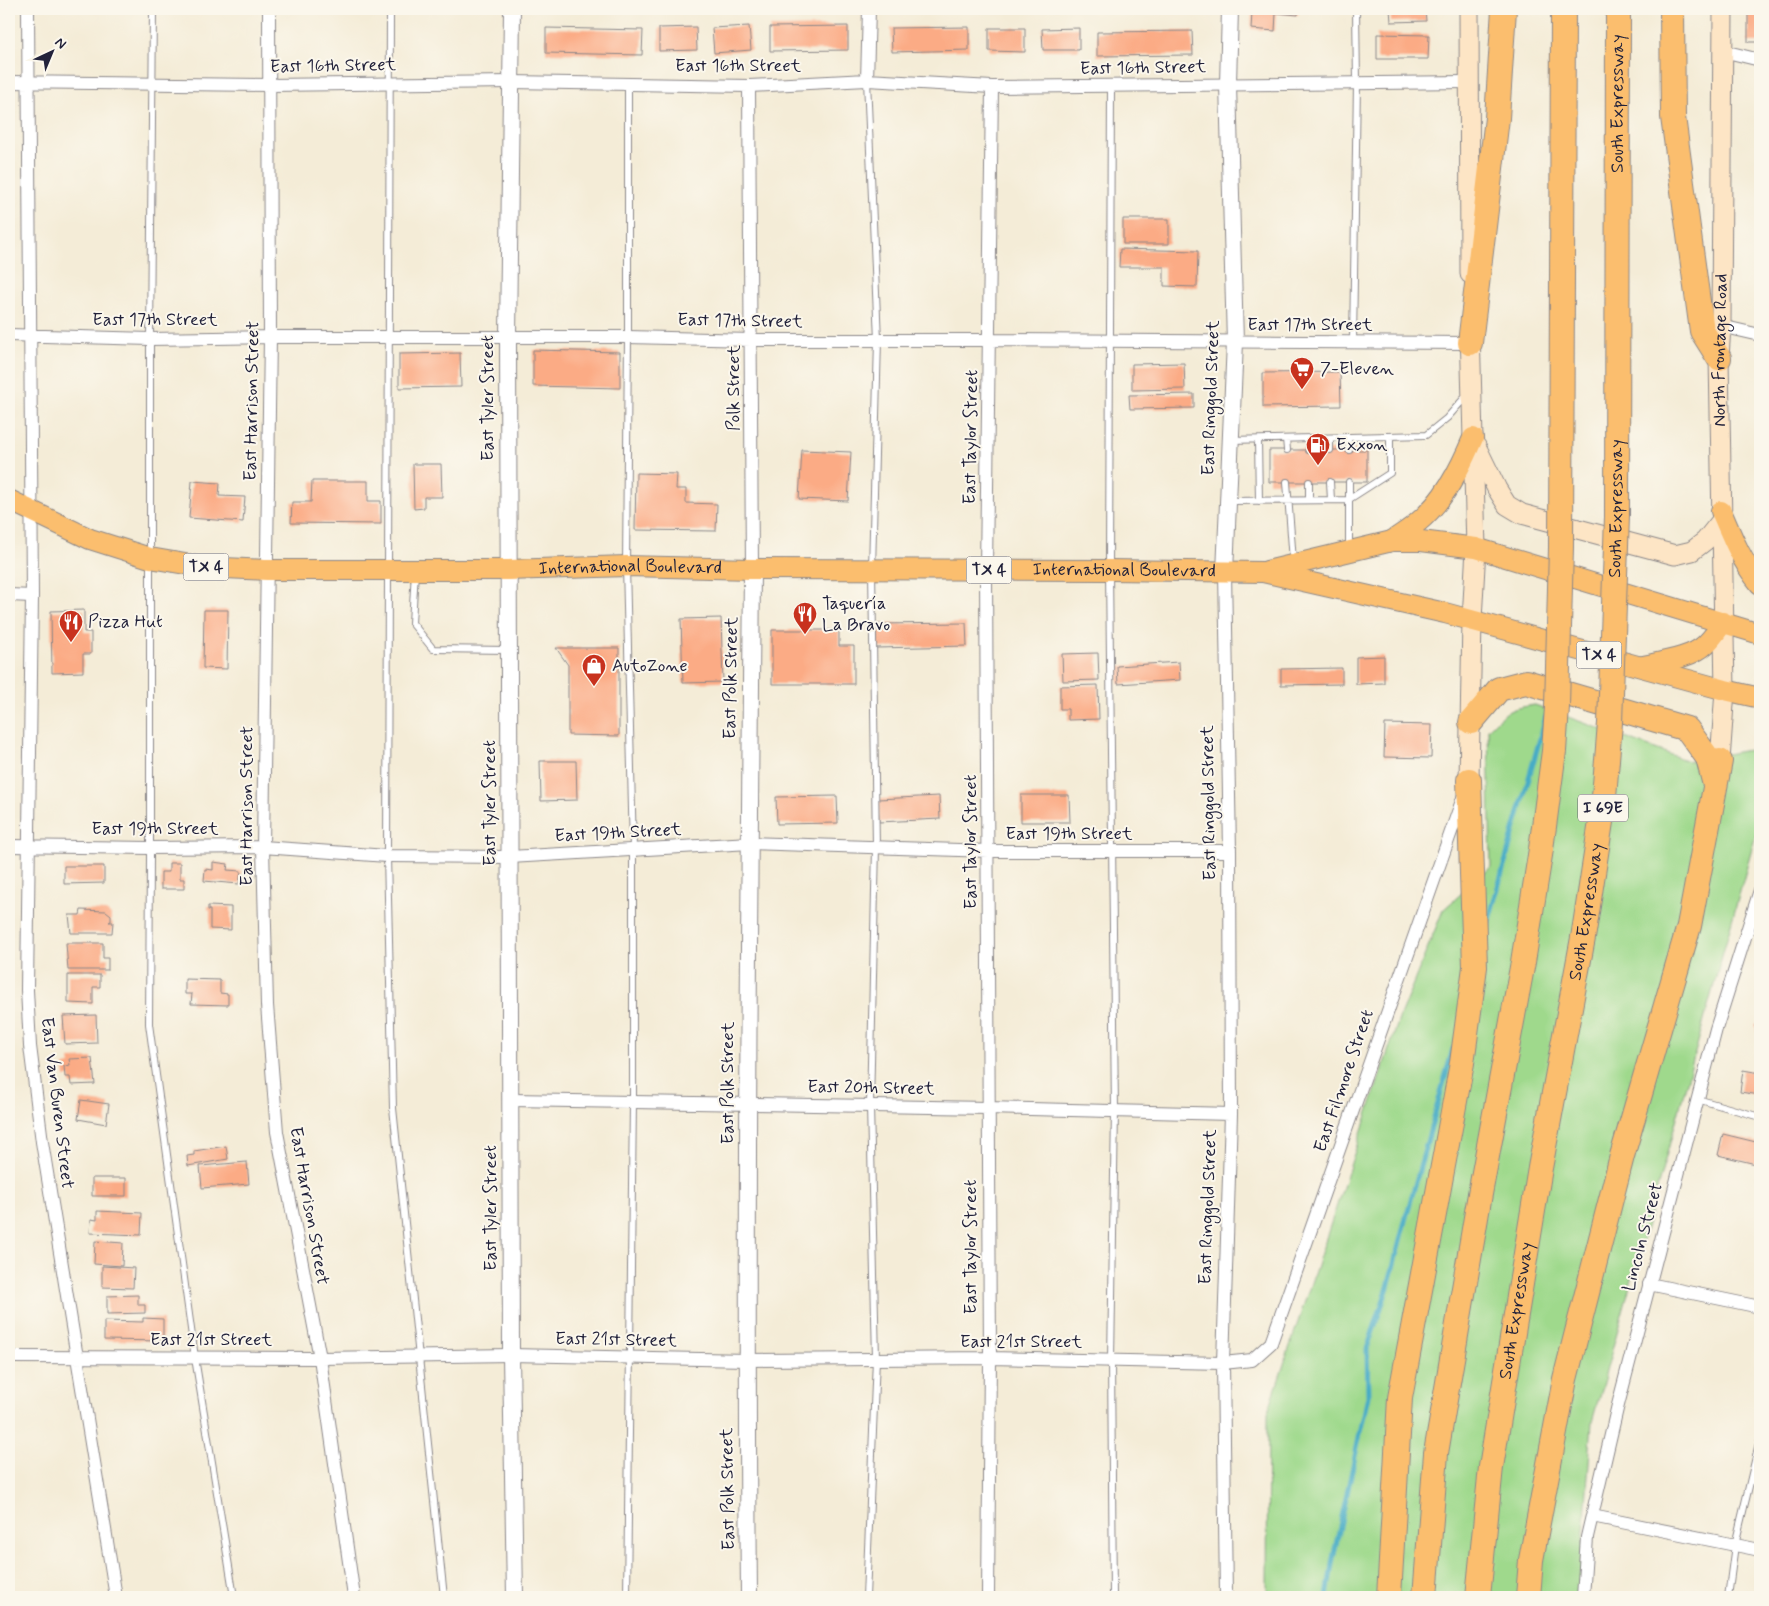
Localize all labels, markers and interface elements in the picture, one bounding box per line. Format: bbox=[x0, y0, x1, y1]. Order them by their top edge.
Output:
north arrow bbox=[28, 28, 78, 78]
text: N bbox=[51, 34, 70, 53]
street label: South Expressway bbox=[1606, 34, 1630, 173]
street label: East 16th Street bbox=[270, 53, 397, 79]
street label: East 16th Street bbox=[675, 54, 802, 78]
street label: East 16th Street bbox=[1080, 55, 1207, 81]
street label: North Frontage Road bbox=[1707, 274, 1734, 427]
street label: East 17th Street bbox=[92, 308, 218, 332]
street label: East 17th Street bbox=[677, 308, 803, 334]
street label: East 17th Street bbox=[1247, 313, 1373, 337]
street label: East Ringgold Street bbox=[1196, 320, 1227, 476]
street label: East Harrison Street bbox=[239, 321, 265, 481]
street label: East Tyler Street bbox=[476, 335, 500, 461]
street label: Polk Street bbox=[722, 345, 746, 431]
supermarket icon: 7-Eleven bbox=[1289, 356, 1315, 390]
place label: 7-Eleven bbox=[1320, 357, 1394, 381]
street label: East Taylor Street bbox=[958, 369, 984, 505]
fuel station icon: Exxon bbox=[1305, 432, 1331, 466]
place label: Exxon bbox=[1336, 433, 1387, 457]
street label: South Expressway bbox=[1603, 439, 1629, 578]
road number: TX 4 bbox=[184, 554, 228, 580]
street label: International Boulevard bbox=[538, 554, 722, 581]
road number: TX 4 bbox=[966, 556, 1012, 584]
street label: International Boulevard bbox=[1032, 558, 1216, 583]
place label: Taquería La Bravo bbox=[822, 592, 890, 637]
restaurant icon: Taquería La Bravo bbox=[792, 601, 818, 635]
restaurant icon: Pizza Hut bbox=[58, 609, 84, 643]
place label: Pizza Hut bbox=[88, 610, 163, 634]
street label: East Polk Street bbox=[718, 616, 744, 740]
road number: TX 4 bbox=[1576, 642, 1622, 668]
shop icon: AutoZone bbox=[581, 653, 607, 687]
place label: AutoZone bbox=[612, 654, 688, 678]
street label: East Ringgold Street bbox=[1196, 725, 1223, 881]
street label: East Harrison Street bbox=[235, 726, 259, 886]
street label: East Tyler Street bbox=[478, 740, 502, 866]
street label: East Taylor Street bbox=[959, 774, 983, 909]
road number: I 69E bbox=[1578, 794, 1628, 821]
street label: East 19th Street bbox=[92, 817, 219, 841]
street label: East 19th Street bbox=[554, 818, 682, 848]
street label: East 19th Street bbox=[1006, 822, 1133, 846]
street label: South Expressway bbox=[1563, 842, 1610, 982]
street label: East Filmore Street bbox=[1308, 1006, 1380, 1156]
street label: East Van Buren Street bbox=[35, 1016, 79, 1190]
street label: East Polk Street bbox=[716, 1021, 740, 1144]
street label: East 20th Street bbox=[807, 1075, 935, 1101]
street label: East Harrison Street bbox=[283, 1125, 335, 1287]
street label: East Ringgold Street bbox=[1193, 1129, 1224, 1285]
street label: East Tyler Street bbox=[479, 1145, 503, 1271]
street label: East Taylor Street bbox=[959, 1179, 983, 1314]
street label: Lincoln Street bbox=[1617, 1180, 1669, 1294]
street label: South Expressway bbox=[1494, 1240, 1540, 1381]
street label: East 21st Street bbox=[555, 1327, 678, 1353]
street label: East 21st Street bbox=[150, 1328, 272, 1352]
street label: East 21st Street bbox=[960, 1330, 1082, 1354]
street label: East Polk Street bbox=[715, 1427, 741, 1551]

